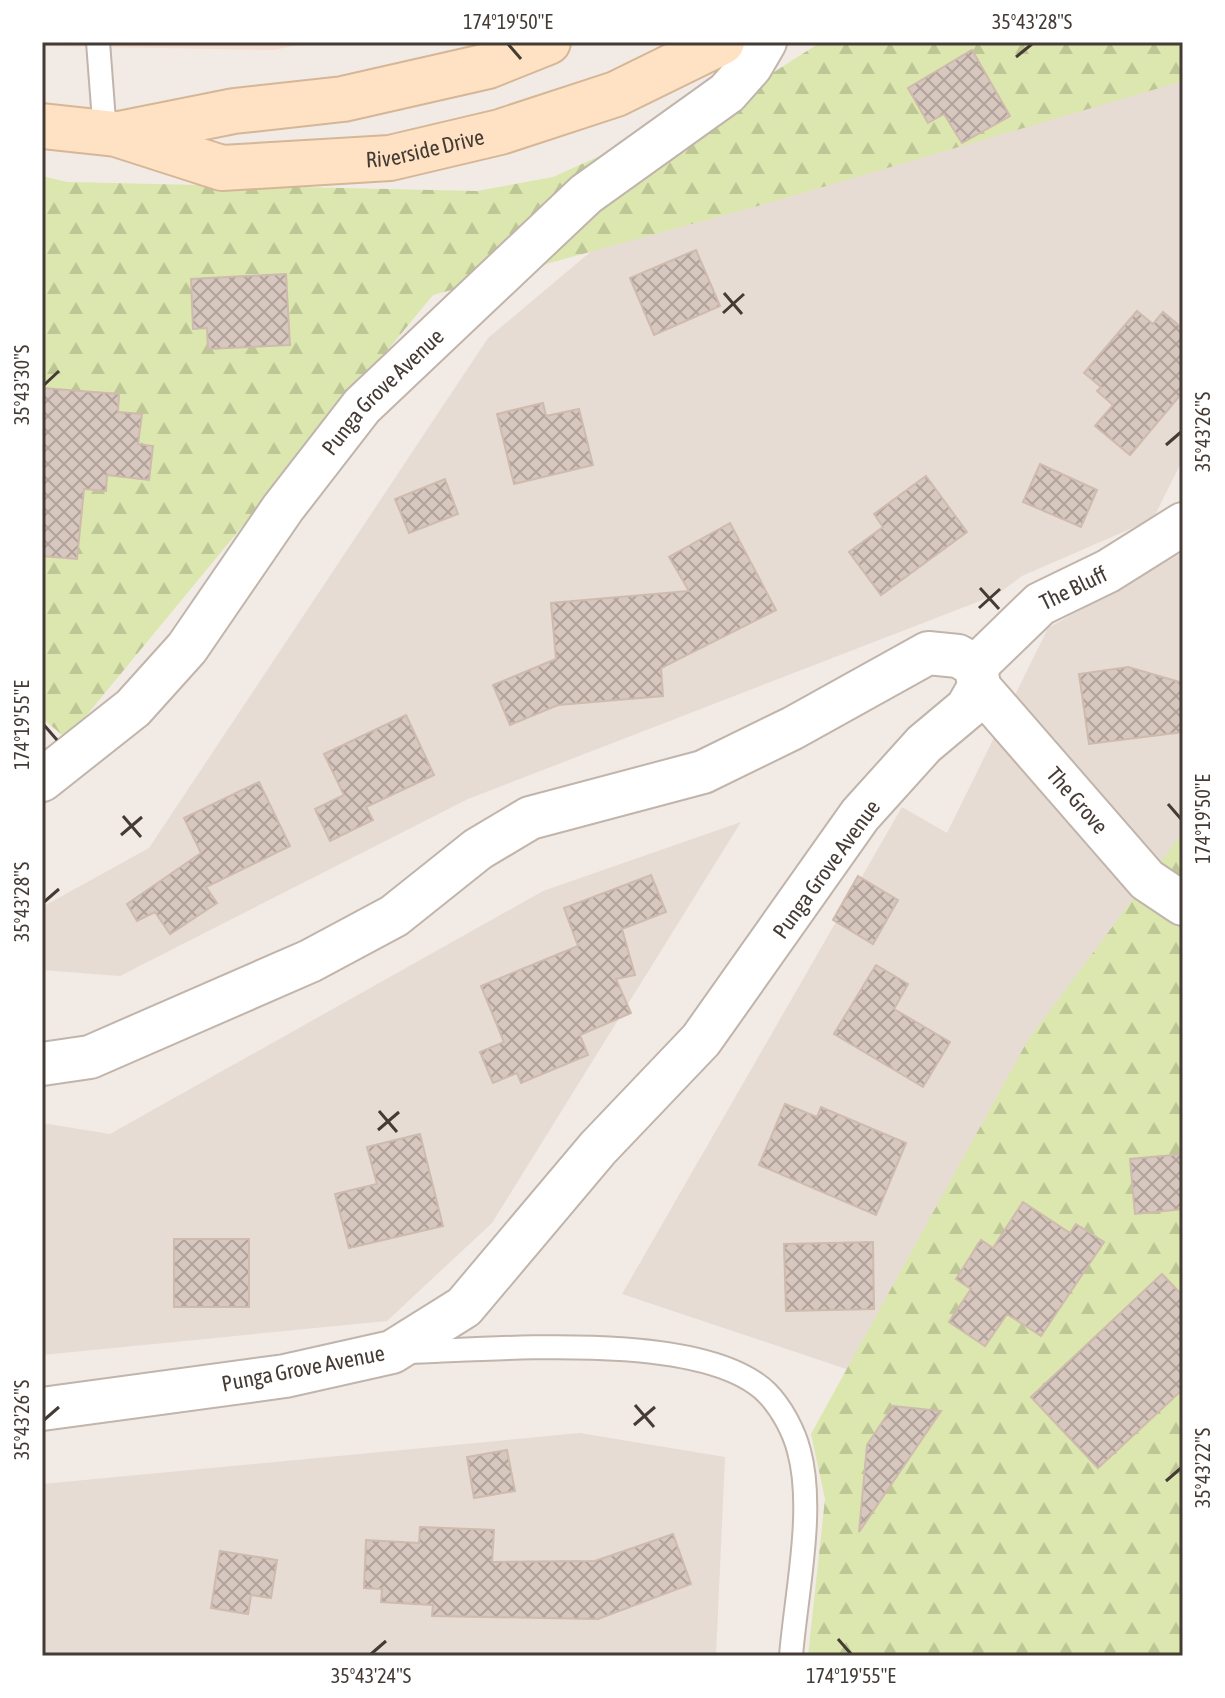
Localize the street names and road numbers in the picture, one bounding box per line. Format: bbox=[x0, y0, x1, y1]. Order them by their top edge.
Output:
street label: Riverside Drive bbox=[365, 123, 487, 172]
street label: Punga Grove Avenue bbox=[316, 323, 449, 460]
street label: The Bluff bbox=[1035, 561, 1111, 615]
street label: The Grove bbox=[1041, 761, 1114, 839]
street label: Punga Grove Avenue bbox=[767, 794, 885, 944]
street label: Punga Grove Avenue bbox=[219, 1339, 387, 1397]

